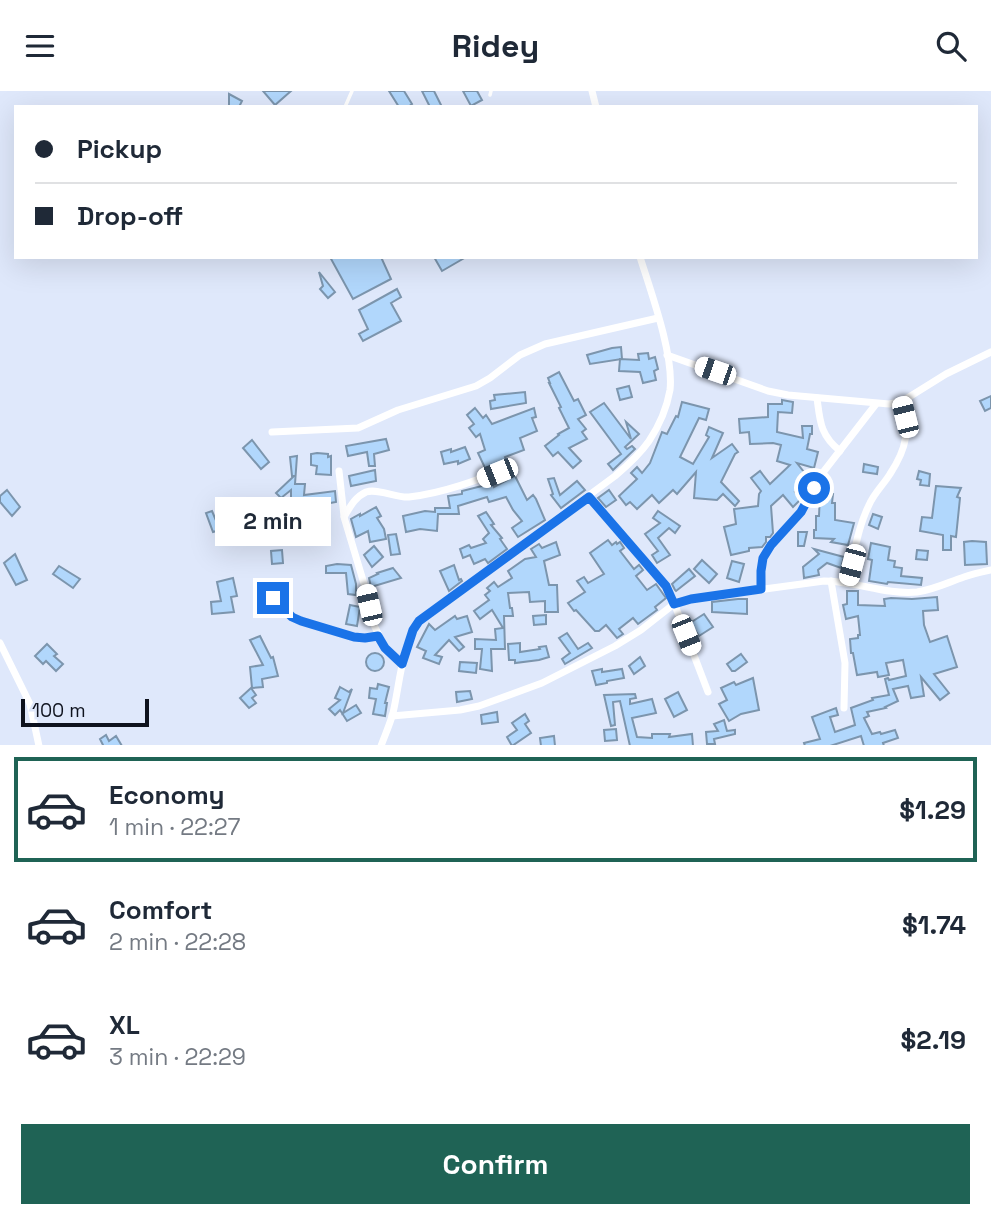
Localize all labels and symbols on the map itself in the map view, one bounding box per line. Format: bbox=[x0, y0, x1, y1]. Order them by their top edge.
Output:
car bbox=[692, 354, 739, 388]
car bbox=[890, 394, 921, 440]
car bbox=[474, 455, 521, 491]
route start bbox=[798, 472, 830, 504]
callout: 2 min bbox=[215, 497, 331, 545]
car bbox=[837, 542, 868, 588]
route end bbox=[257, 582, 289, 614]
car bbox=[355, 582, 384, 628]
car bbox=[669, 612, 704, 658]
scale bar bbox=[21, 697, 149, 728]

